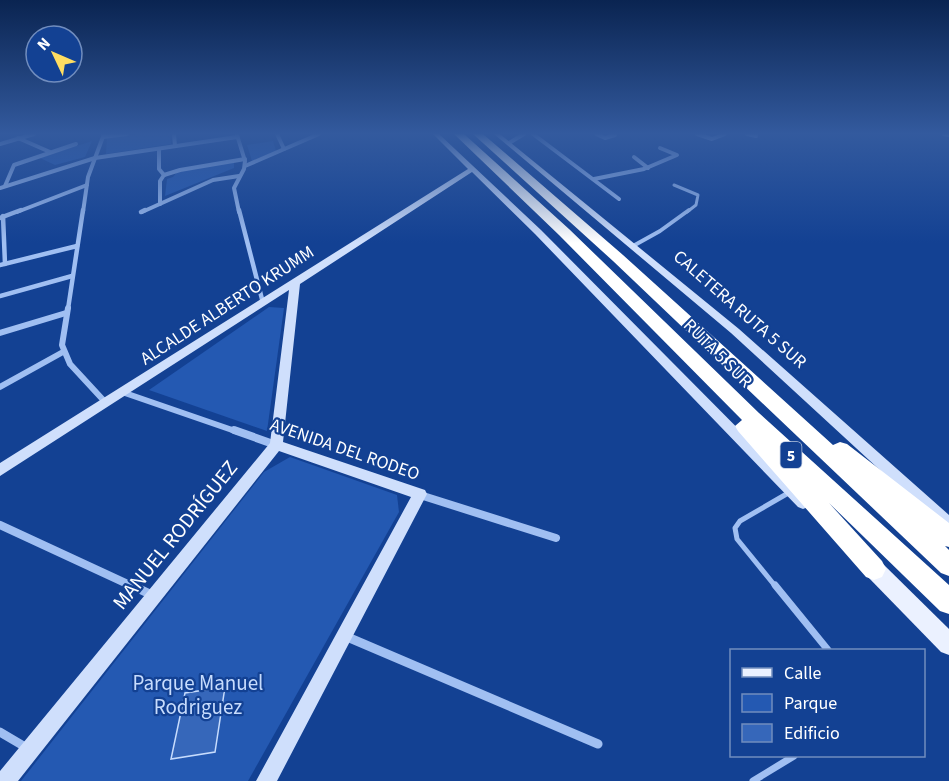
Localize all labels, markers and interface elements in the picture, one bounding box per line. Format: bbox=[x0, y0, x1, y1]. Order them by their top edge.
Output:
north arrow bbox=[24, 24, 84, 84]
text: N bbox=[32, 33, 56, 56]
street label: ALCALDE ALBERTO KRUMM bbox=[135, 240, 319, 371]
street label: CALETERA RUTA 5 SUR bbox=[669, 245, 811, 373]
street label: RUTA 5 SUR bbox=[679, 314, 757, 392]
street label: AVENIDA DEL RODEO bbox=[267, 412, 423, 487]
road number: 5 bbox=[780, 442, 802, 468]
street label: MANUEL RODRÍGUEZ bbox=[105, 454, 245, 616]
legend bbox=[730, 649, 925, 757]
text: Calle bbox=[784, 661, 822, 686]
park label: Parque Manuel Rodriguez bbox=[133, 668, 263, 722]
text: Parque bbox=[784, 691, 837, 716]
text: Edificio bbox=[784, 721, 840, 746]

